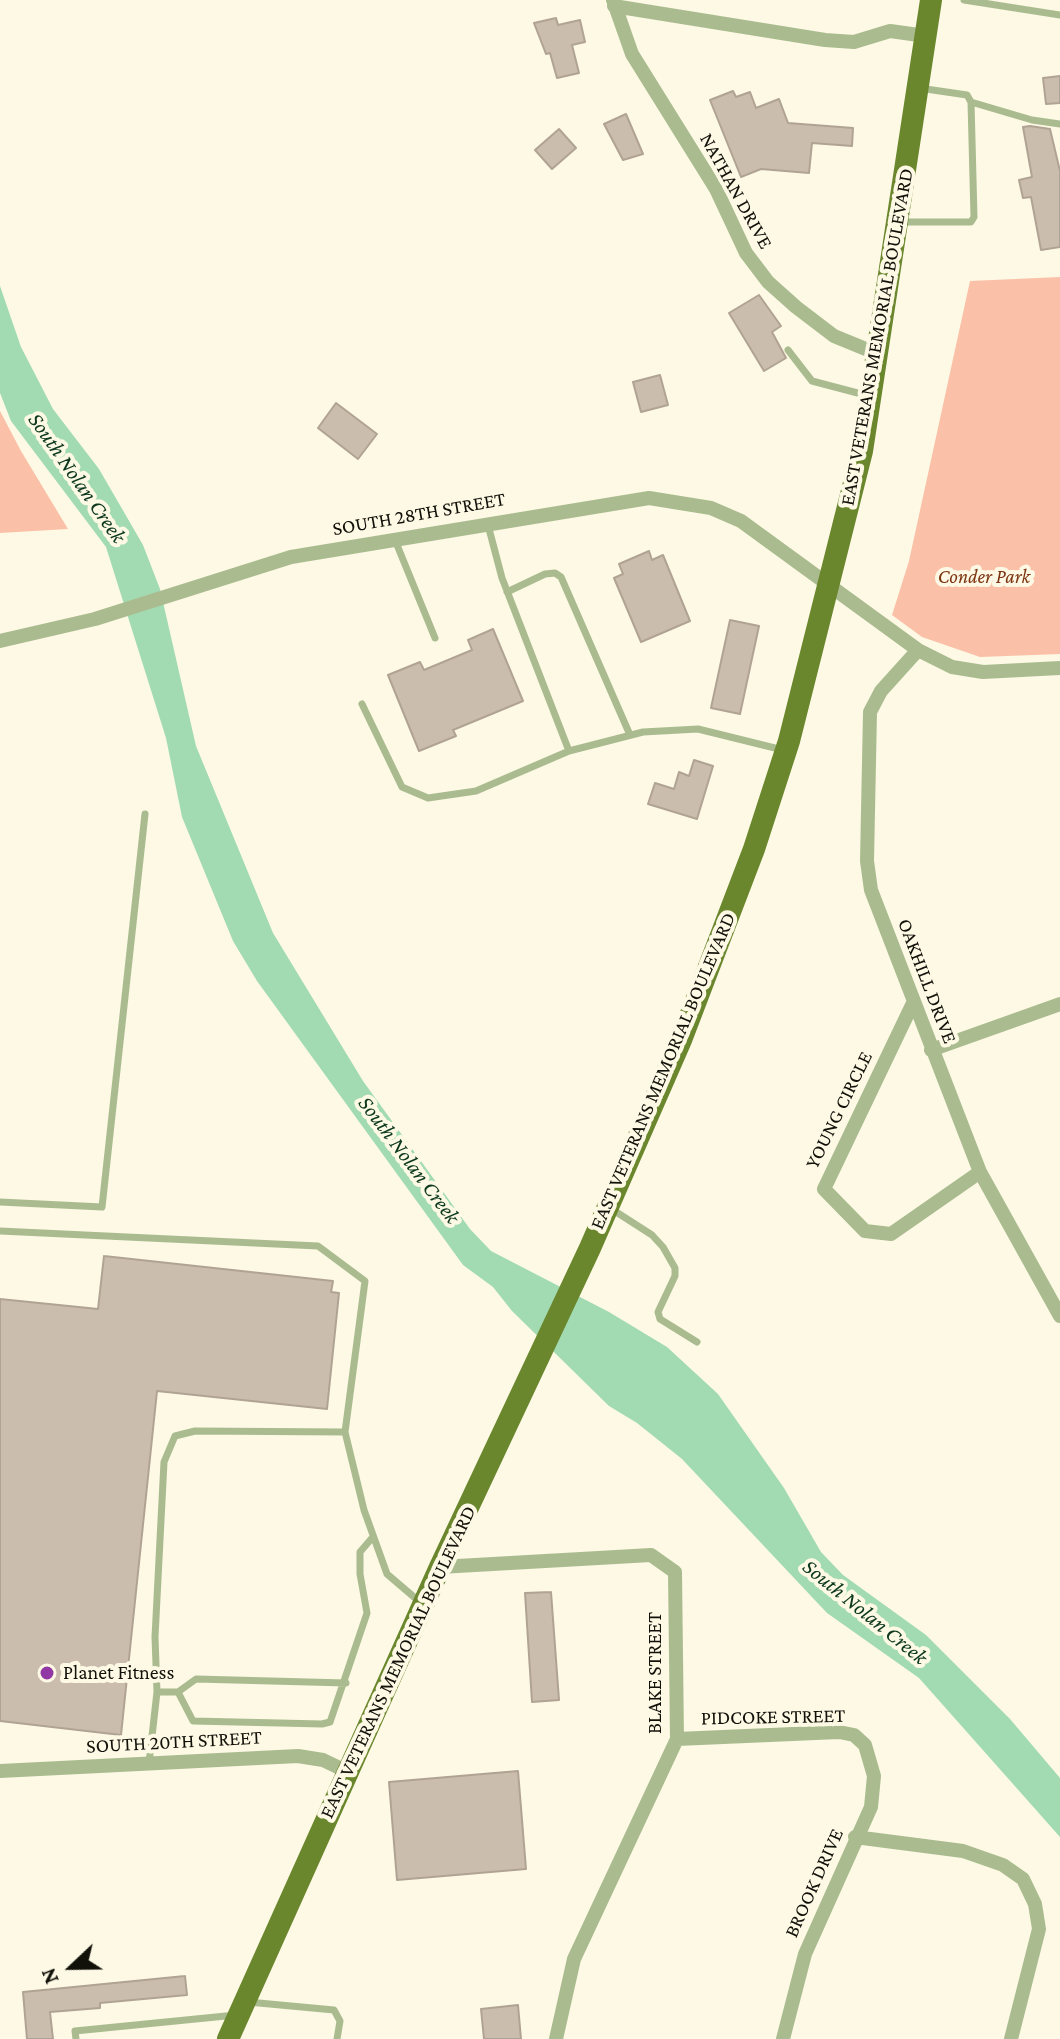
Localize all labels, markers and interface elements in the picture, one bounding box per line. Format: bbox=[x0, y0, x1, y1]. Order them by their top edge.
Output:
street label: NATHAN DRIVE bbox=[694, 129, 778, 253]
street label: EAST VETERANS MEMORIAL BOULEVARD bbox=[835, 166, 919, 508]
water label: South Nolan Creek bbox=[22, 408, 132, 548]
street label: SOUTH 28TH STREET bbox=[331, 487, 507, 541]
park label: Conder Park bbox=[938, 565, 1030, 589]
street label: EAST VETERANS MEMORIAL BOULEVARD bbox=[585, 909, 741, 1233]
street label: OAKHILL DRIVE bbox=[892, 915, 962, 1047]
street label: YOUNG CIRCLE bbox=[800, 1048, 878, 1172]
water label: South Nolan Creek bbox=[352, 1091, 466, 1229]
street label: EAST VETERANS MEMORIAL BOULEVARD bbox=[315, 1502, 481, 1822]
water label: South Nolan Creek bbox=[797, 1554, 933, 1670]
street label: BLAKE STREET bbox=[643, 1612, 667, 1734]
place label: Planet Fitness bbox=[63, 1661, 174, 1685]
marker: Planet Fitness bbox=[38, 1664, 56, 1682]
street label: PIDCOKE STREET bbox=[701, 1704, 845, 1730]
street label: SOUTH 20TH STREET bbox=[86, 1725, 262, 1759]
street label: BROOK DRIVE bbox=[779, 1825, 849, 1941]
north arrow bbox=[32, 1927, 112, 2007]
text: N bbox=[35, 1965, 64, 1988]

